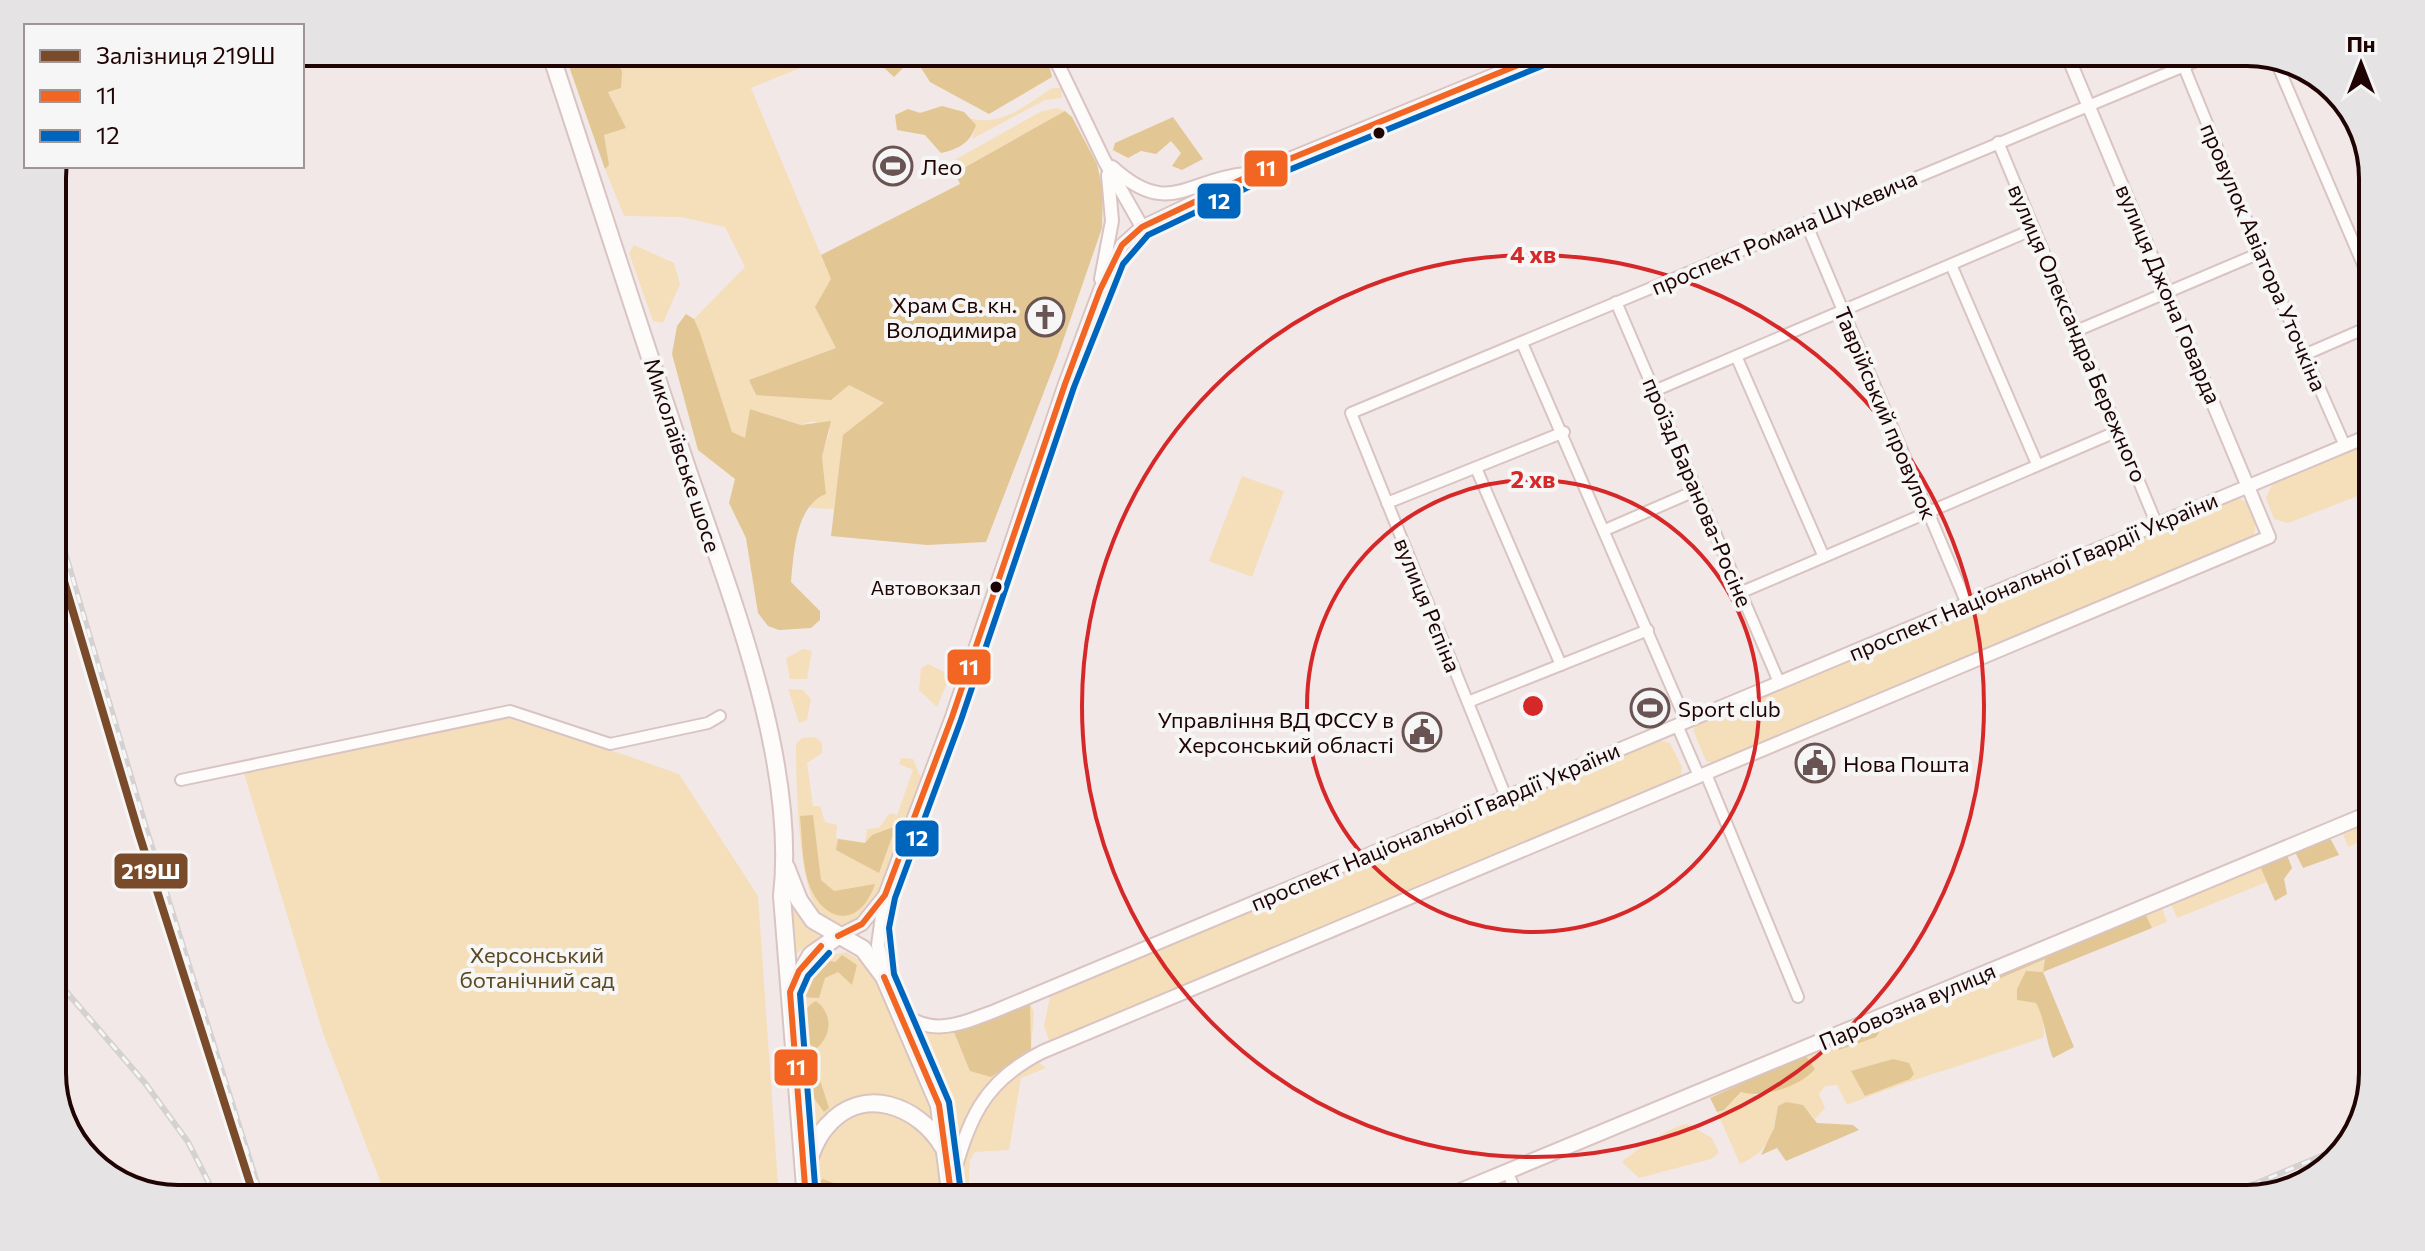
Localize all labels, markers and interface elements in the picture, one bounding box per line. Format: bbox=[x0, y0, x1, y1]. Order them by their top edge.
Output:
legend bbox=[24, 24, 304, 168]
north arrow bbox=[2321, 24, 2401, 104]
text: Пн bbox=[2346, 30, 2376, 57]
text: Залізниця 219Ш bbox=[96, 40, 276, 69]
text: 11 bbox=[96, 80, 117, 109]
street label: провулок Авіатора Уточкіна bbox=[2195, 119, 2333, 395]
text: 12 bbox=[96, 120, 120, 149]
unlabelled marker bbox=[1371, 125, 1387, 141]
sports icon: Лео bbox=[872, 145, 914, 187]
line badge: 11 bbox=[1243, 149, 1289, 188]
place label: Лео bbox=[921, 153, 962, 180]
text: 11 bbox=[1256, 154, 1276, 181]
street label: проспект Романа Шухевича bbox=[1647, 164, 1921, 300]
street label: вулиця Олександра Бережного bbox=[2003, 180, 2153, 486]
street label: вулиця Джона Говарда bbox=[2111, 180, 2227, 408]
line badge: 12 bbox=[1196, 182, 1242, 220]
text: 12 bbox=[1208, 187, 1230, 214]
text: 4 хв bbox=[1510, 239, 1556, 268]
place label: Храм Св. кн. Володимира bbox=[886, 291, 1017, 343]
church icon: Храм Св. кн. Володимира bbox=[1024, 296, 1066, 338]
street label: Таврійський провулок bbox=[1829, 303, 1943, 524]
street label: Миколаївське шосе bbox=[639, 355, 727, 555]
street label: проїзд Баранова-Росіне bbox=[1637, 373, 1759, 611]
text: 2 хв bbox=[1511, 464, 1556, 493]
street label: проспект Національної Гвардії України bbox=[1844, 486, 2222, 666]
street label: вулиця Рєпіна bbox=[1389, 534, 1467, 676]
place label: Автовокзал bbox=[871, 575, 981, 599]
marker: Автовокзал bbox=[988, 579, 1004, 595]
line badge: 11 bbox=[946, 648, 992, 686]
text: 11 bbox=[959, 653, 979, 680]
sports icon: Sport club bbox=[1629, 687, 1671, 729]
centre of rings bbox=[1519, 692, 1547, 720]
place label: Sport club bbox=[1678, 695, 1781, 722]
place label: Управління ВД ФССУ в Херсонський області bbox=[1158, 706, 1394, 758]
public building icon: Управління ВД ФССУ в Херсонський області bbox=[1401, 711, 1443, 753]
street label: проспект Національної Гвардії України bbox=[1246, 736, 1624, 916]
public building icon: Нова Пошта bbox=[1794, 742, 1836, 784]
place label: Нова Пошта bbox=[1843, 750, 1970, 777]
line badge: 12 bbox=[894, 819, 940, 858]
text: 12 bbox=[906, 824, 928, 851]
line badge: 219Ш bbox=[113, 852, 189, 890]
text: 219Ш bbox=[121, 857, 181, 884]
park label: Херсонський ботанічний сад bbox=[459, 941, 615, 993]
street label: Паровозна вулиця bbox=[1815, 957, 1999, 1055]
line badge: 11 bbox=[773, 1048, 819, 1087]
text: 11 bbox=[786, 1053, 806, 1080]

